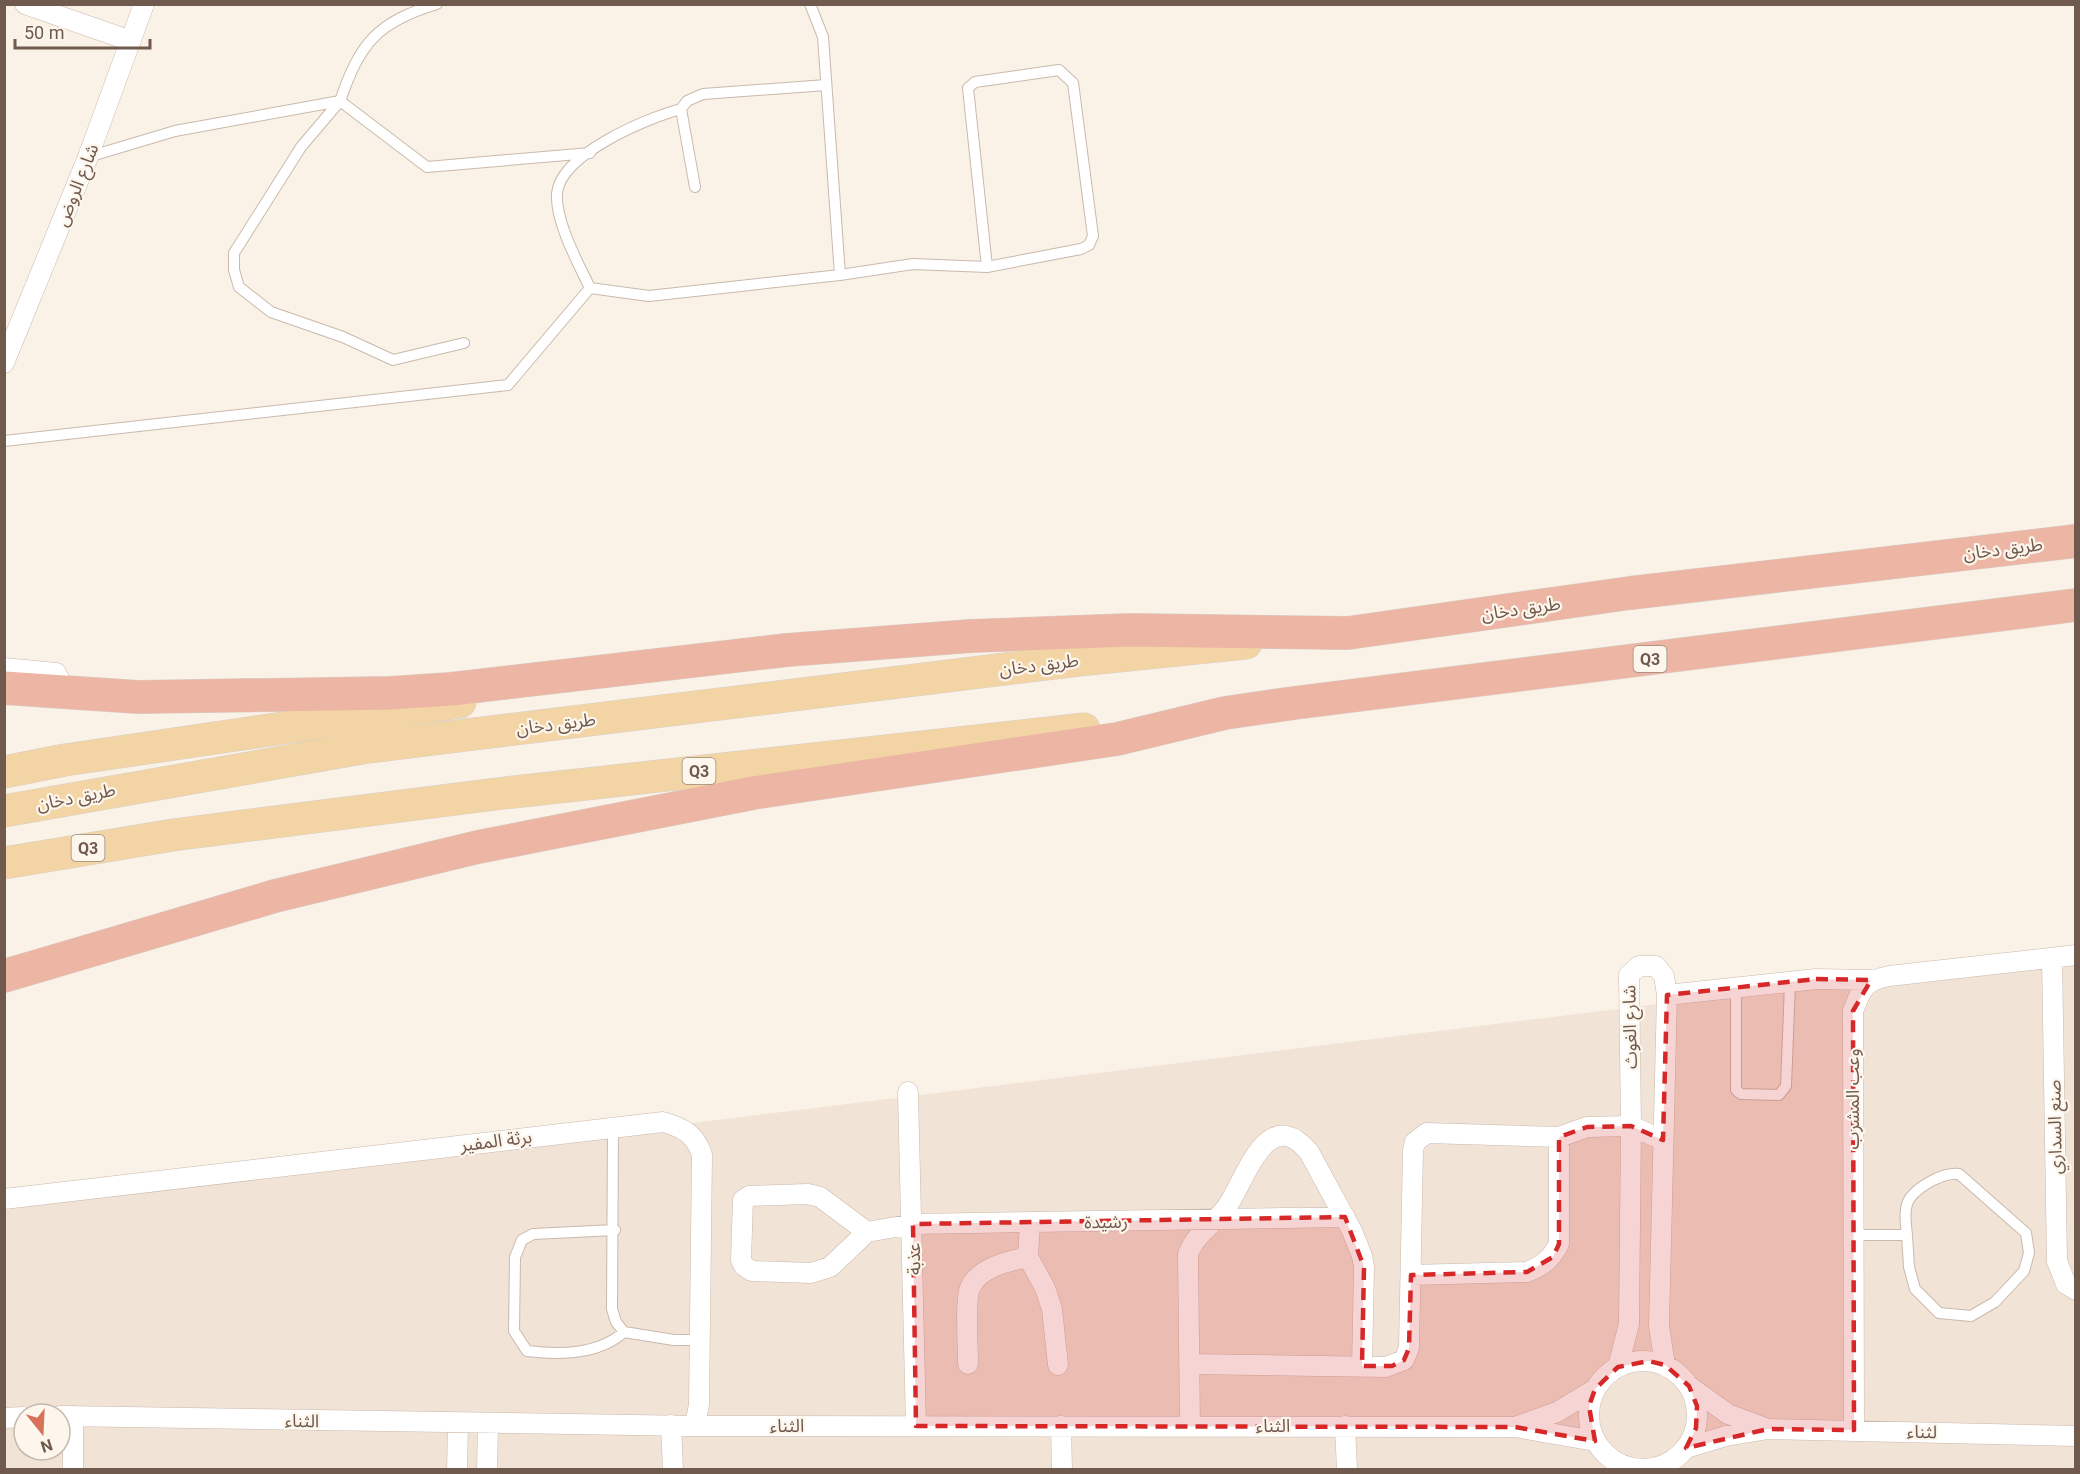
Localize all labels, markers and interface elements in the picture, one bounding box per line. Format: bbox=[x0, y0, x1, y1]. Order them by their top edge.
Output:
scale bar bbox=[15, 12, 150, 50]
text: 50 m bbox=[24, 22, 64, 43]
street label: شارع الروض bbox=[50, 140, 106, 231]
street label: طريق دخان bbox=[1962, 533, 2044, 565]
street label: طريق دخان bbox=[1480, 593, 1562, 625]
road number: Q3 bbox=[1634, 646, 1666, 672]
street label: طريق دخان bbox=[998, 649, 1080, 681]
street label: طريق دخان bbox=[515, 708, 597, 740]
road number: Q3 bbox=[682, 758, 716, 784]
street label: طريق دخان bbox=[35, 779, 117, 815]
road number: Q3 bbox=[72, 835, 104, 861]
street label: شارع الغوث bbox=[1618, 985, 1645, 1069]
street label: وعب المشرب bbox=[1842, 1049, 1864, 1149]
street label: صنع السداري bbox=[2043, 1079, 2070, 1175]
street label: برثة المفير bbox=[458, 1126, 533, 1156]
street label: رشيدة bbox=[1084, 1211, 1128, 1233]
street label: عذبة bbox=[903, 1243, 924, 1275]
north arrow bbox=[12, 1402, 72, 1462]
street label: الثناء bbox=[285, 1410, 319, 1431]
street label: الثناء bbox=[770, 1415, 804, 1436]
street label: الثناء bbox=[1256, 1415, 1290, 1436]
street label: لثناء bbox=[1907, 1421, 1937, 1442]
text: N bbox=[38, 1435, 55, 1457]

